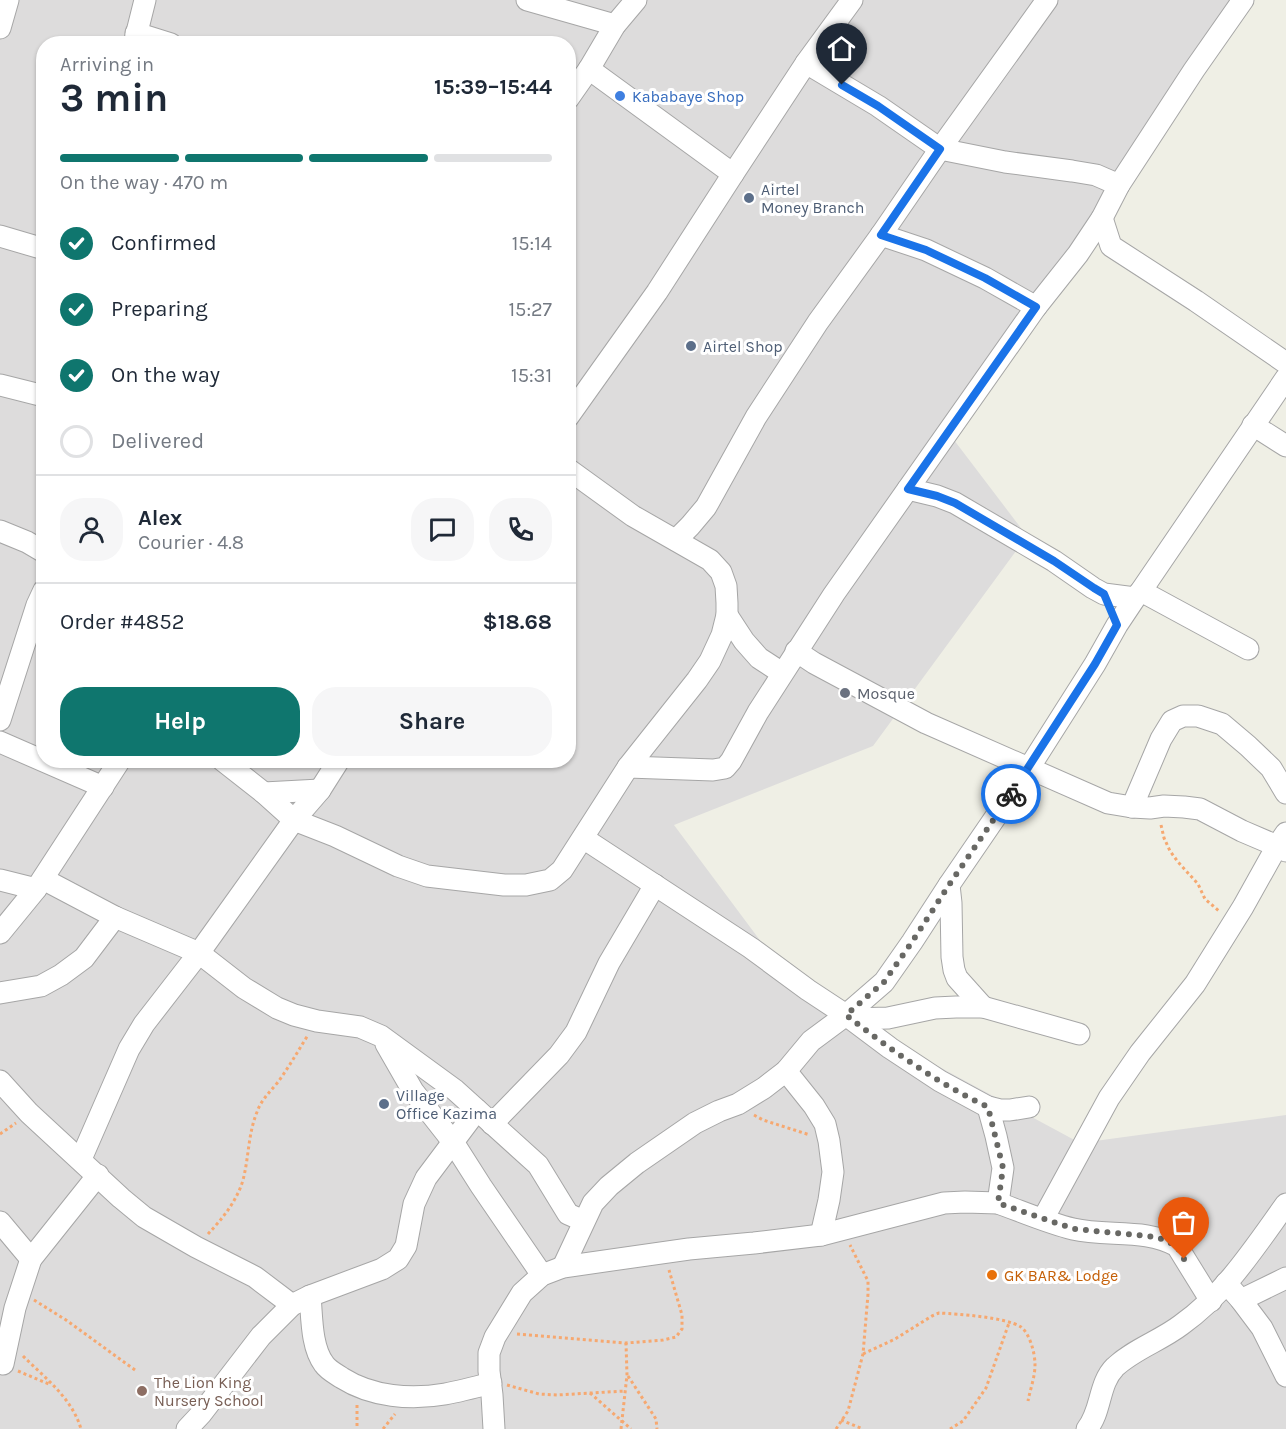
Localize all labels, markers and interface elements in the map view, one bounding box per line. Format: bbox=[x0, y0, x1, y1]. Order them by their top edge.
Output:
pin bbox=[816, 23, 867, 85]
icon: home bbox=[825, 32, 858, 65]
text: Arriving in bbox=[60, 53, 154, 76]
text: 15:39–15:44 bbox=[434, 74, 552, 100]
text: 3 min bbox=[60, 75, 168, 121]
place label: Kababaye Shop bbox=[632, 87, 744, 106]
marker: Kababaye Shop bbox=[613, 89, 627, 103]
text: On the way · 470 m bbox=[60, 171, 228, 194]
place label: Airtel Money Branch bbox=[761, 180, 865, 217]
marker: Airtel Money Branch bbox=[742, 191, 756, 205]
icon: check bbox=[60, 227, 93, 260]
text: Confirmed bbox=[111, 230, 217, 256]
text: 15:14 bbox=[512, 232, 552, 255]
icon: check bbox=[60, 293, 93, 326]
text: Preparing bbox=[111, 296, 208, 322]
text: 15:27 bbox=[509, 298, 552, 321]
place label: Airtel Shop bbox=[703, 337, 783, 356]
marker: Airtel Shop bbox=[684, 339, 698, 353]
icon: check bbox=[60, 359, 93, 392]
text: On the way bbox=[111, 362, 220, 388]
text: 15:31 bbox=[511, 364, 552, 387]
text: Delivered bbox=[111, 428, 204, 454]
button: person bbox=[60, 498, 123, 561]
button: chat bbox=[411, 498, 474, 561]
button: phone bbox=[489, 498, 552, 561]
text: Alex bbox=[138, 505, 182, 531]
text: Courier · 4.8 bbox=[138, 531, 244, 554]
text: Order #4852 bbox=[60, 609, 184, 635]
text: $18.68 bbox=[482, 609, 552, 635]
place label: Mosque bbox=[857, 684, 915, 703]
marker: Mosque bbox=[838, 686, 852, 700]
button: Help bbox=[60, 687, 300, 756]
button: Share bbox=[312, 687, 552, 756]
courier bbox=[981, 764, 1041, 824]
icon: bike bbox=[995, 778, 1028, 811]
place label: Village Office Kazima bbox=[396, 1086, 497, 1123]
marker: Village Office Kazima bbox=[377, 1097, 391, 1111]
pin bbox=[1158, 1197, 1209, 1259]
icon: bag bbox=[1167, 1206, 1200, 1239]
place label: GK BAR& Lodge bbox=[1004, 1266, 1118, 1285]
marker: GK BAR& Lodge bbox=[985, 1268, 999, 1282]
place label: The Lion King Nursery School bbox=[154, 1373, 264, 1410]
marker: The Lion King Nursery School bbox=[135, 1384, 149, 1398]

